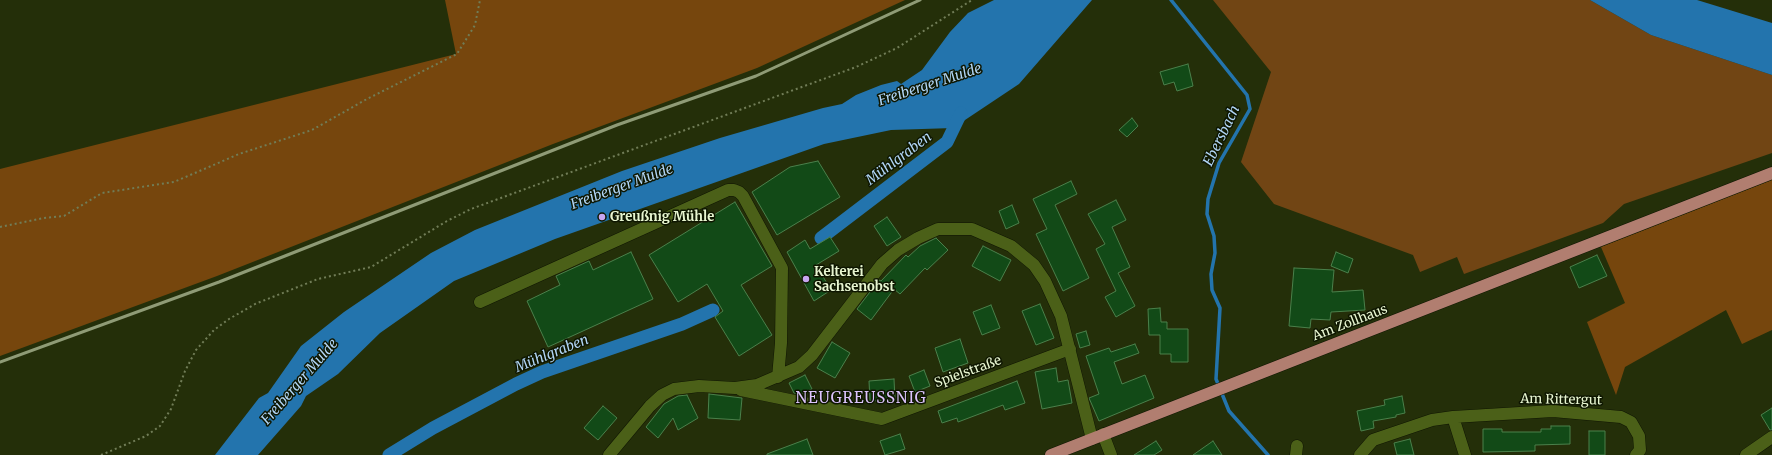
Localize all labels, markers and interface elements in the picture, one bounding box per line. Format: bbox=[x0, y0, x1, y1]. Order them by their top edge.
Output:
water label: Freiberger Mulde bbox=[876, 60, 984, 110]
water label: Ebersbach bbox=[1200, 103, 1244, 169]
water label: Mühlgraben bbox=[863, 129, 935, 189]
water label: Freiberger Mulde bbox=[568, 161, 676, 213]
place label: Greußnig Mühle bbox=[610, 209, 714, 225]
marker: Greußnig Mühle bbox=[597, 212, 607, 222]
place label: Kelterei Sachsenobst bbox=[814, 264, 895, 295]
marker: Kelterei Sachsenobst bbox=[801, 274, 811, 284]
street label: Am Zollhaus bbox=[1310, 302, 1390, 344]
water label: Mühlgraben bbox=[513, 332, 591, 376]
water label: Freiberger Mulde bbox=[258, 336, 342, 428]
street label: Spielstraße bbox=[932, 353, 1004, 391]
district label: NEUGREUSSNIG bbox=[795, 390, 927, 408]
street label: Am Rittergut bbox=[1520, 391, 1602, 409]

